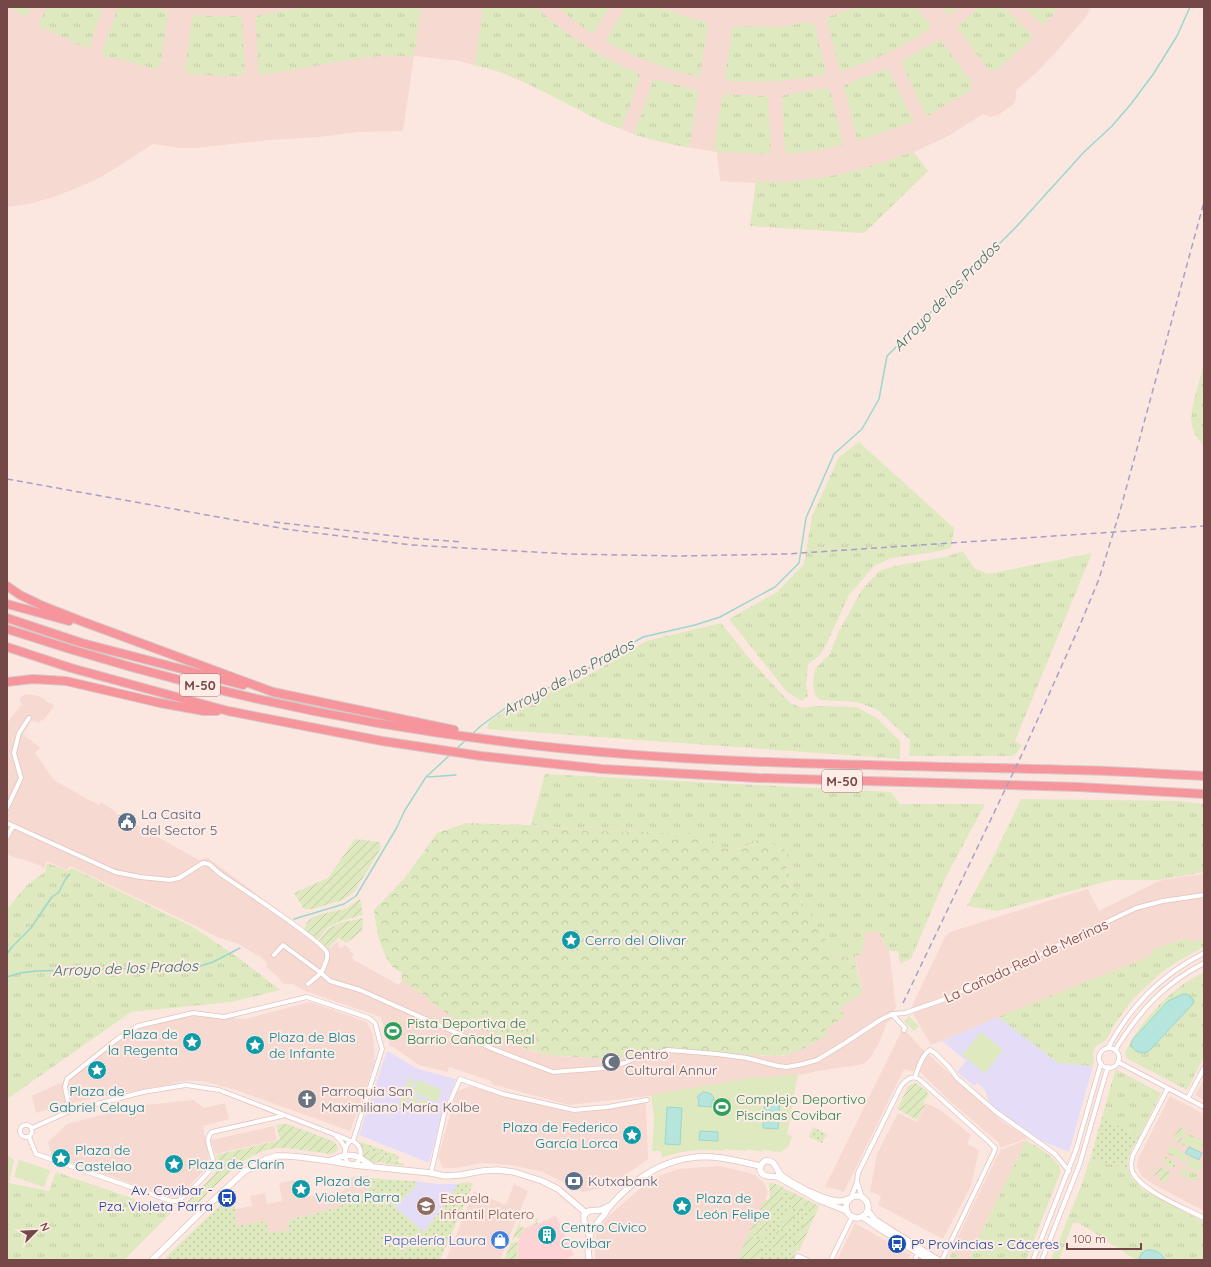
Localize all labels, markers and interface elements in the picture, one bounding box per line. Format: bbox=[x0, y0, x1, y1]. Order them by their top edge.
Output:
water label: Arroyo de los Prados bbox=[889, 236, 1004, 355]
water label: Arroyo de los Prados bbox=[499, 634, 638, 720]
road number: M-50 bbox=[180, 674, 220, 696]
road number: M-50 bbox=[822, 770, 862, 792]
place label: La Casita del Sector 5 bbox=[141, 805, 217, 839]
public building icon: La Casita del Sector 5 bbox=[116, 811, 138, 833]
street label: La Cañada Real de Merinas bbox=[941, 915, 1111, 1007]
place icon: Cerro del Olivar bbox=[560, 929, 582, 951]
place label: Cerro del Olivar bbox=[585, 931, 687, 949]
water label: Arroyo de los Prados bbox=[52, 956, 199, 980]
place label: Pista Deportiva de Barrio Cañada Real bbox=[407, 1014, 535, 1048]
sports icon: Pista Deportiva de Barrio Cañada Real bbox=[382, 1020, 404, 1042]
place label: Plaza de la Regenta bbox=[108, 1025, 178, 1059]
place label: Plaza de Blas de Infante bbox=[269, 1028, 356, 1062]
place icon: Plaza de la Regenta bbox=[181, 1031, 203, 1053]
place icon: Plaza de Blas de Infante bbox=[244, 1034, 266, 1056]
place label: Centro Cultural Annur bbox=[625, 1045, 718, 1079]
mosque icon: Centro Cultural Annur bbox=[600, 1051, 622, 1073]
place icon: Plaza de Gabriel Celaya bbox=[86, 1059, 108, 1081]
place label: Plaza de Gabriel Celaya bbox=[49, 1082, 145, 1116]
place label: Parroquia San Maximiliano María Kolbe bbox=[321, 1082, 480, 1116]
church icon: Parroquia San Maximiliano María Kolbe bbox=[296, 1088, 318, 1110]
place label: Complejo Deportivo Piscinas Covibar bbox=[736, 1090, 866, 1124]
sports icon: Complejo Deportivo Piscinas Covibar bbox=[711, 1096, 733, 1118]
place label: Plaza de Federico García Lorca bbox=[503, 1118, 618, 1152]
place icon: Plaza de Federico García Lorca bbox=[621, 1124, 643, 1146]
place label: Plaza de Castelao bbox=[75, 1141, 132, 1175]
place icon: Plaza de Castelao bbox=[50, 1147, 72, 1169]
place icon: Plaza de Clarín bbox=[163, 1153, 185, 1175]
place label: Plaza de Clarín bbox=[188, 1155, 285, 1173]
bank icon: Kutxabank bbox=[563, 1170, 585, 1192]
place label: Plaza de Violeta Parra bbox=[315, 1172, 400, 1206]
place label: Kutxabank bbox=[588, 1172, 658, 1190]
place icon: Plaza de Violeta Parra bbox=[290, 1178, 312, 1200]
place label: Av. Covibar - Pza. Violeta Parra bbox=[98, 1181, 213, 1215]
bus stop icon: Av. Covibar - Pza. Violeta Parra bbox=[216, 1187, 238, 1209]
place label: Escuela Infantil Platero bbox=[440, 1189, 534, 1223]
place label: Plaza de León Felipe bbox=[696, 1189, 770, 1223]
school or university icon: Escuela Infantil Platero bbox=[415, 1195, 437, 1217]
place icon: Plaza de León Felipe bbox=[671, 1195, 693, 1217]
north arrow bbox=[16, 1211, 56, 1251]
place label: Centro Cívico Covibar bbox=[561, 1218, 647, 1252]
text: N bbox=[37, 1220, 53, 1233]
building icon: Centro Cívico Covibar bbox=[536, 1224, 558, 1246]
scale bar bbox=[1067, 1225, 1141, 1251]
shop icon: Papelería Laura bbox=[489, 1229, 511, 1251]
place label: Papelería Laura bbox=[384, 1231, 486, 1249]
text: 100 m bbox=[1073, 1231, 1106, 1246]
bus stop icon: Pº Provincias - Cáceres bbox=[886, 1233, 908, 1255]
place label: Pº Provincias - Cáceres bbox=[911, 1235, 1059, 1253]

